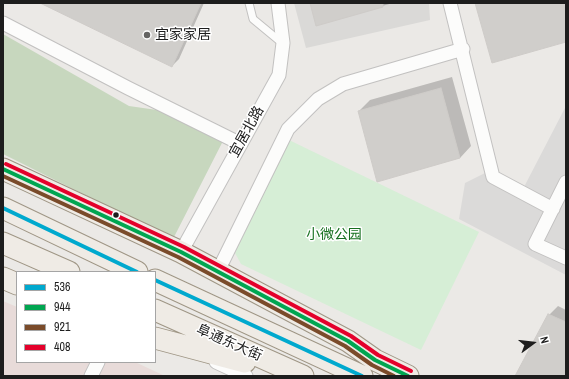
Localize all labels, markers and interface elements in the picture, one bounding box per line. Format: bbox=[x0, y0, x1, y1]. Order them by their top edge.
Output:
place label: 宜家家居 bbox=[155, 27, 211, 43]
marker: 宜家家居 bbox=[142, 30, 152, 40]
street label: 宜居北路 bbox=[226, 103, 268, 161]
unlabelled marker bbox=[111, 210, 121, 220]
park label: 小微公园 bbox=[306, 227, 362, 243]
legend bbox=[16, 271, 156, 363]
text: 536 bbox=[54, 279, 70, 295]
text: 944 bbox=[54, 299, 70, 315]
text: 921 bbox=[54, 319, 70, 335]
street label: 阜通东大街 bbox=[194, 321, 264, 365]
north arrow bbox=[513, 323, 553, 363]
text: N bbox=[537, 335, 552, 345]
text: 408 bbox=[54, 339, 70, 355]

